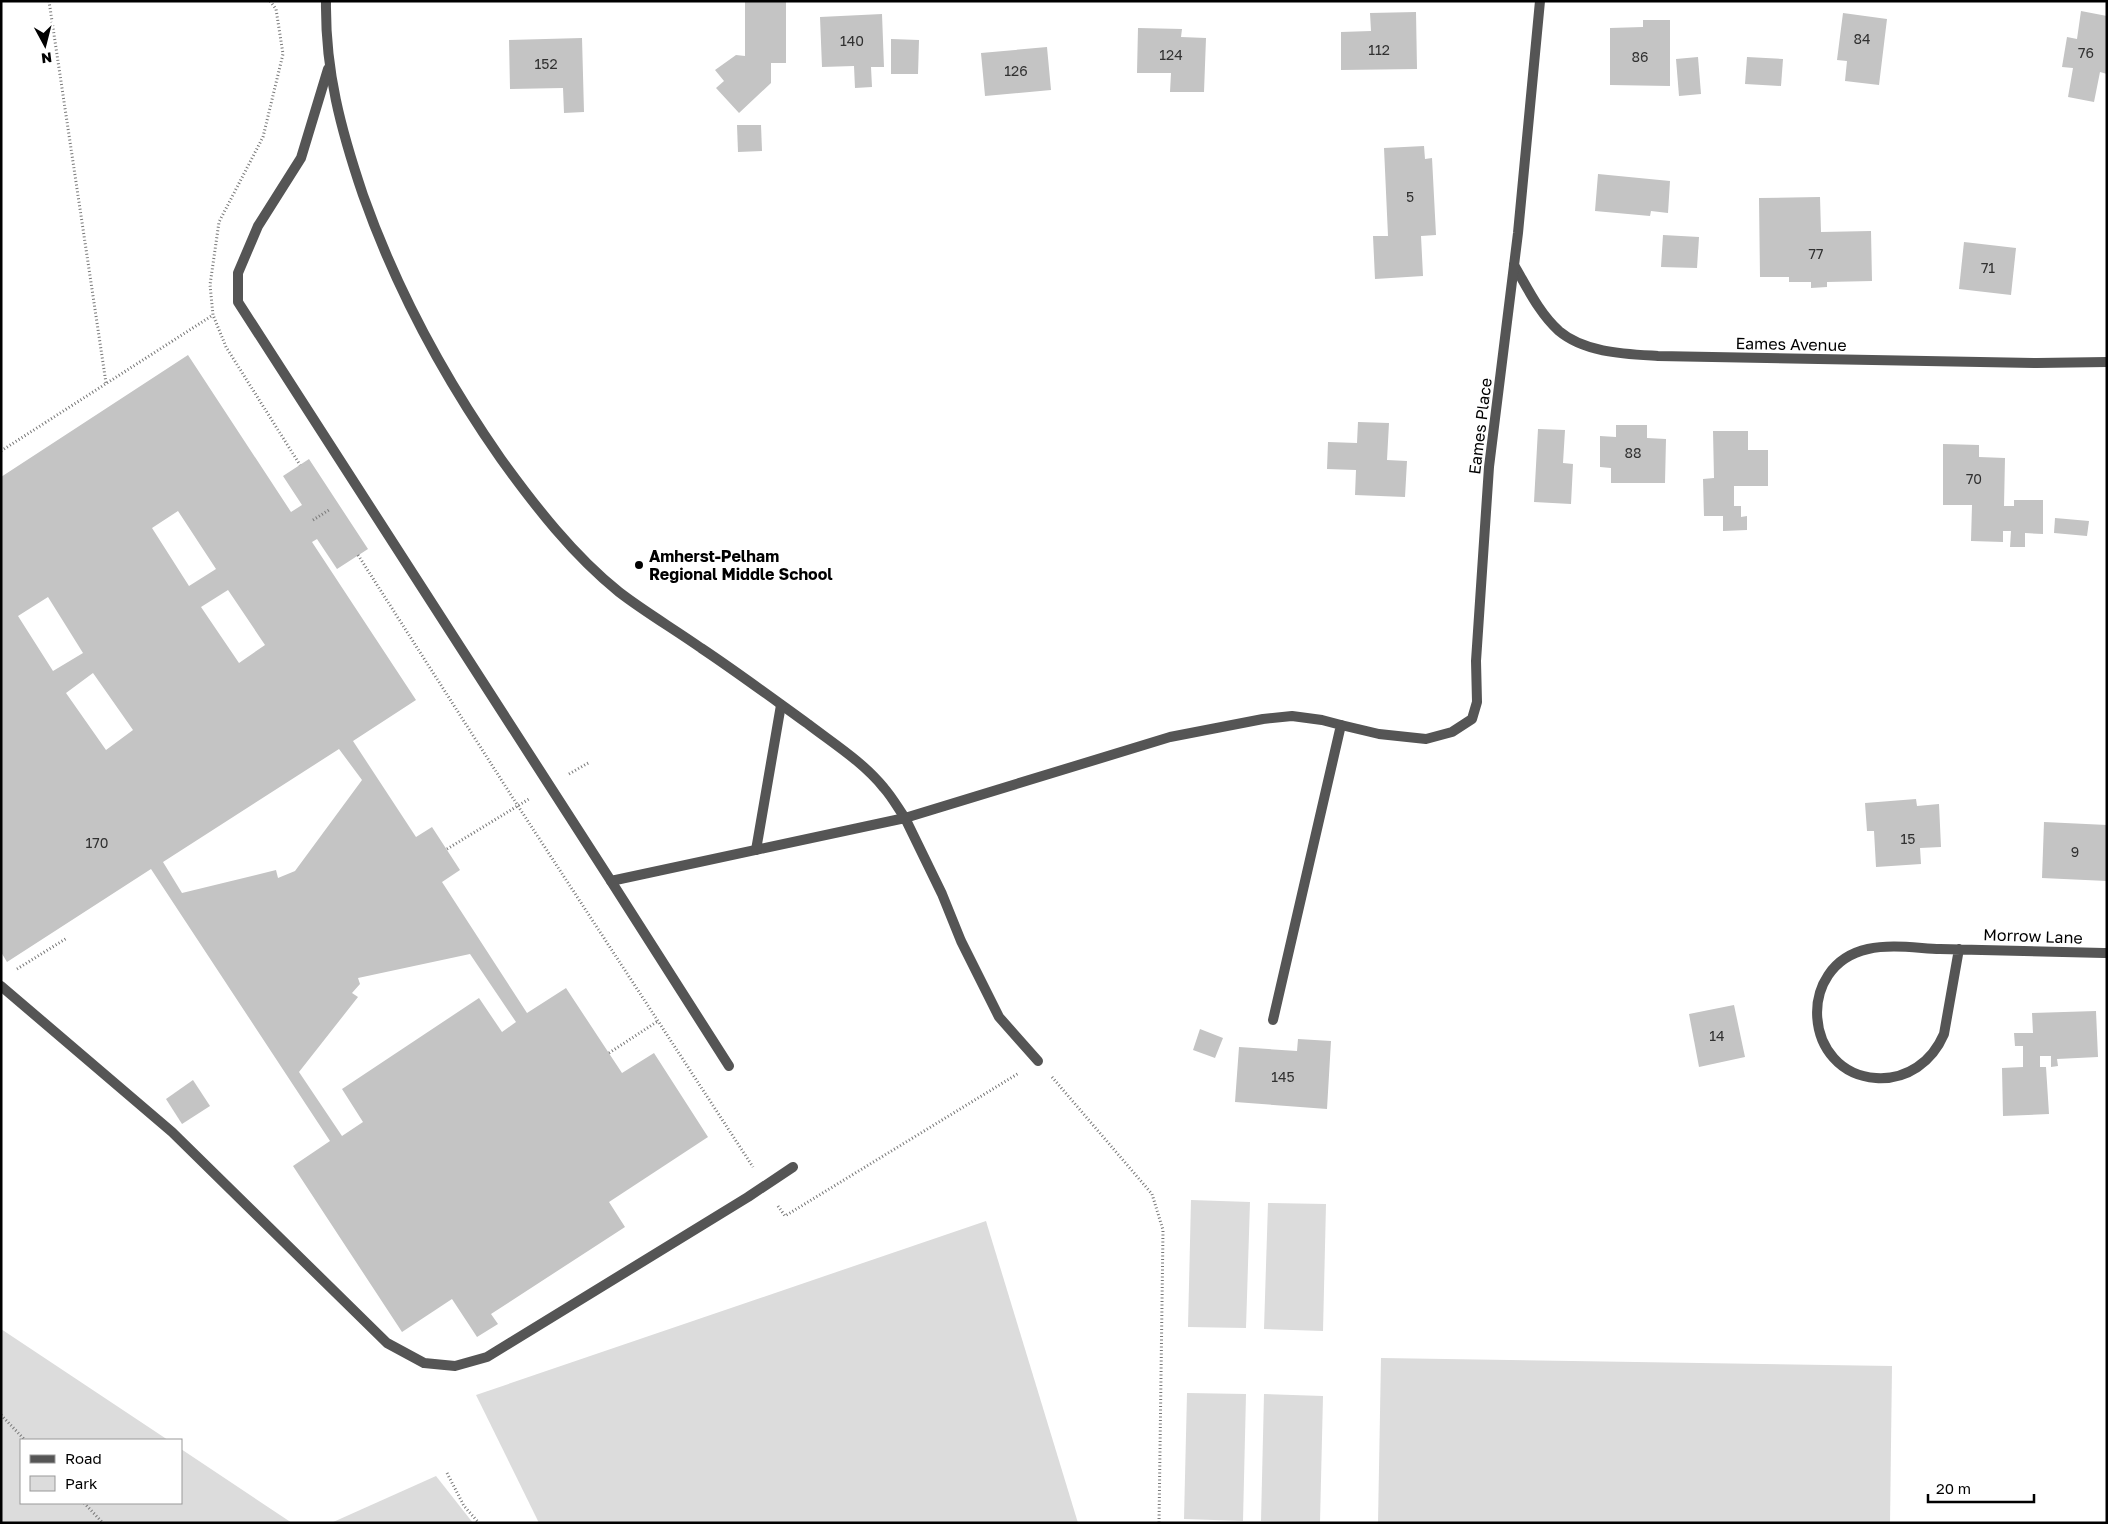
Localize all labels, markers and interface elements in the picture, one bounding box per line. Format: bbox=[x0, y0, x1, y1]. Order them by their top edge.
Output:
north arrow bbox=[20, 20, 70, 70]
house number: 84 bbox=[1853, 30, 1871, 47]
house number: 140 bbox=[840, 32, 864, 49]
house number: 112 bbox=[1368, 41, 1390, 58]
house number: 76 bbox=[2078, 44, 2094, 61]
house number: 124 bbox=[1159, 46, 1183, 63]
house number: 86 bbox=[1631, 48, 1649, 65]
text: N bbox=[40, 49, 53, 67]
house number: 152 bbox=[534, 55, 558, 72]
house number: 126 bbox=[1004, 62, 1028, 79]
house number: 5 bbox=[1406, 188, 1414, 205]
house number: 77 bbox=[1809, 245, 1823, 262]
house number: 71 bbox=[1981, 259, 1995, 276]
street label: Eames Avenue bbox=[1735, 333, 1847, 355]
street label: Eames Place bbox=[1464, 377, 1496, 475]
house number: 88 bbox=[1624, 444, 1642, 461]
house number: 70 bbox=[1966, 470, 1982, 487]
place label: Amherst-Pelham Regional Middle School bbox=[649, 546, 833, 584]
marker: Amherst-Pelham Regional Middle School bbox=[633, 559, 645, 571]
house number: 15 bbox=[1901, 830, 1915, 847]
house number: 170 bbox=[86, 834, 108, 851]
house number: 9 bbox=[2071, 843, 2079, 860]
street label: Morrow Lane bbox=[1983, 924, 2083, 948]
house number: 14 bbox=[1709, 1027, 1725, 1044]
house number: 145 bbox=[1271, 1068, 1295, 1085]
legend bbox=[20, 1439, 182, 1504]
text: Road bbox=[65, 1449, 102, 1467]
scale bar bbox=[1928, 1472, 2034, 1504]
text: Park bbox=[65, 1474, 98, 1492]
text: 20 m bbox=[1936, 1479, 1971, 1497]

